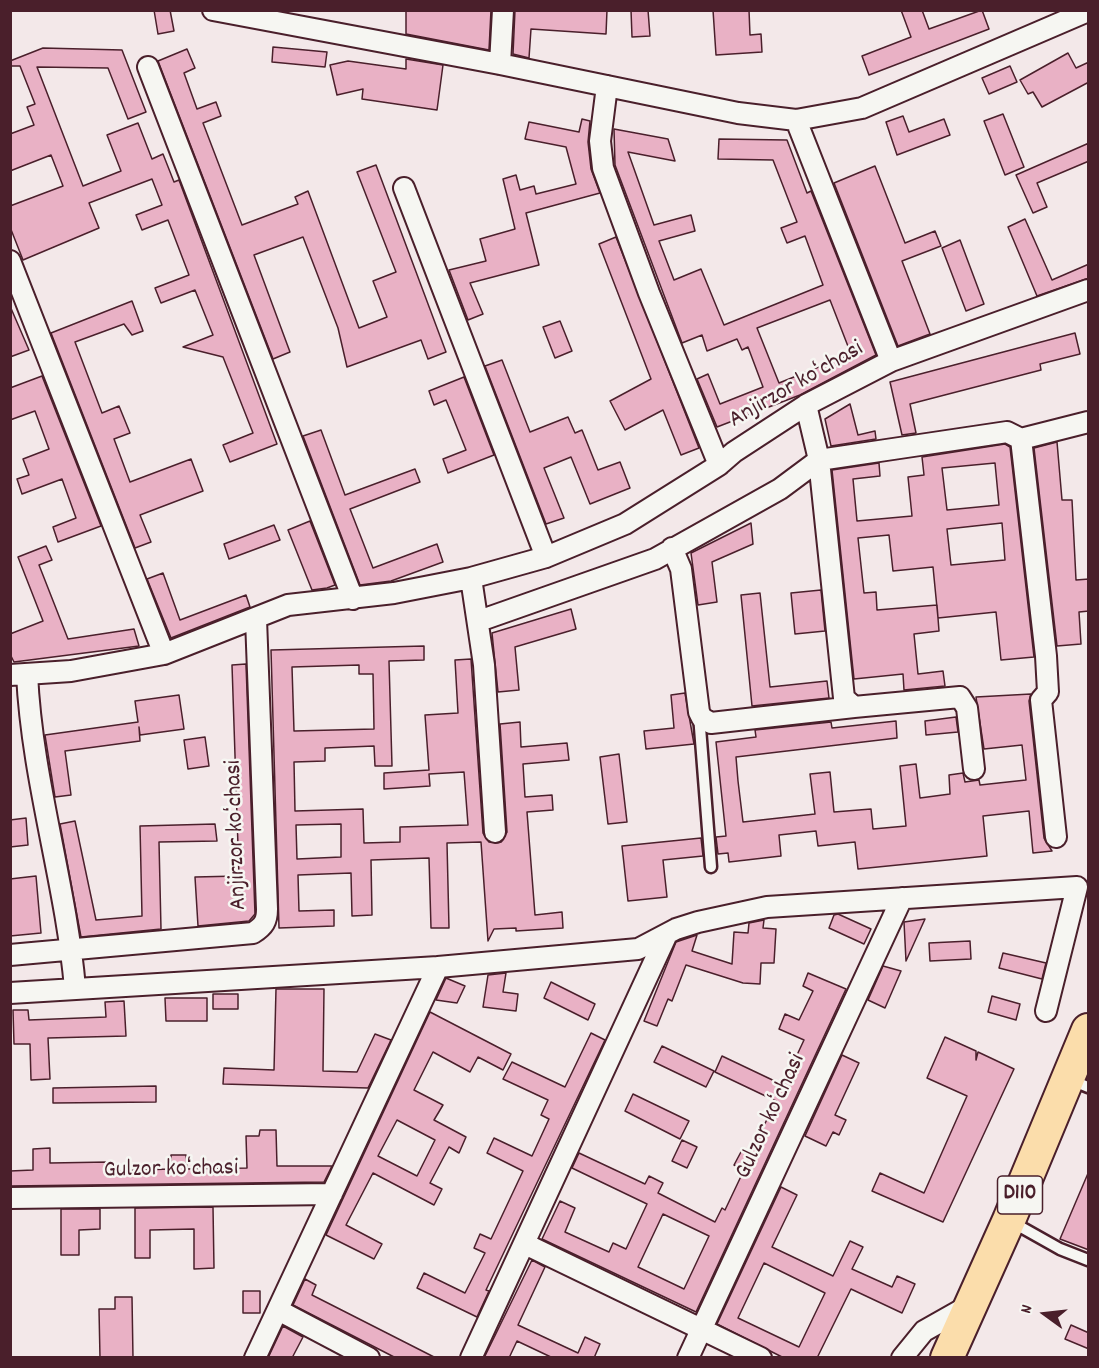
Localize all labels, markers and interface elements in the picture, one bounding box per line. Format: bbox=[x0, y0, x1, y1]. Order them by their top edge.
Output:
street label: Anjirzor koʻchasi bbox=[725, 336, 869, 436]
street label: Anjirzor koʻchasi bbox=[221, 759, 255, 911]
street label: Gulzor koʻchasi bbox=[731, 1050, 813, 1184]
street label: Gulzor koʻchasi bbox=[103, 1155, 239, 1187]
road number: D110 bbox=[998, 1176, 1042, 1214]
north arrow bbox=[1015, 1284, 1075, 1344]
text: N bbox=[1015, 1302, 1039, 1316]

